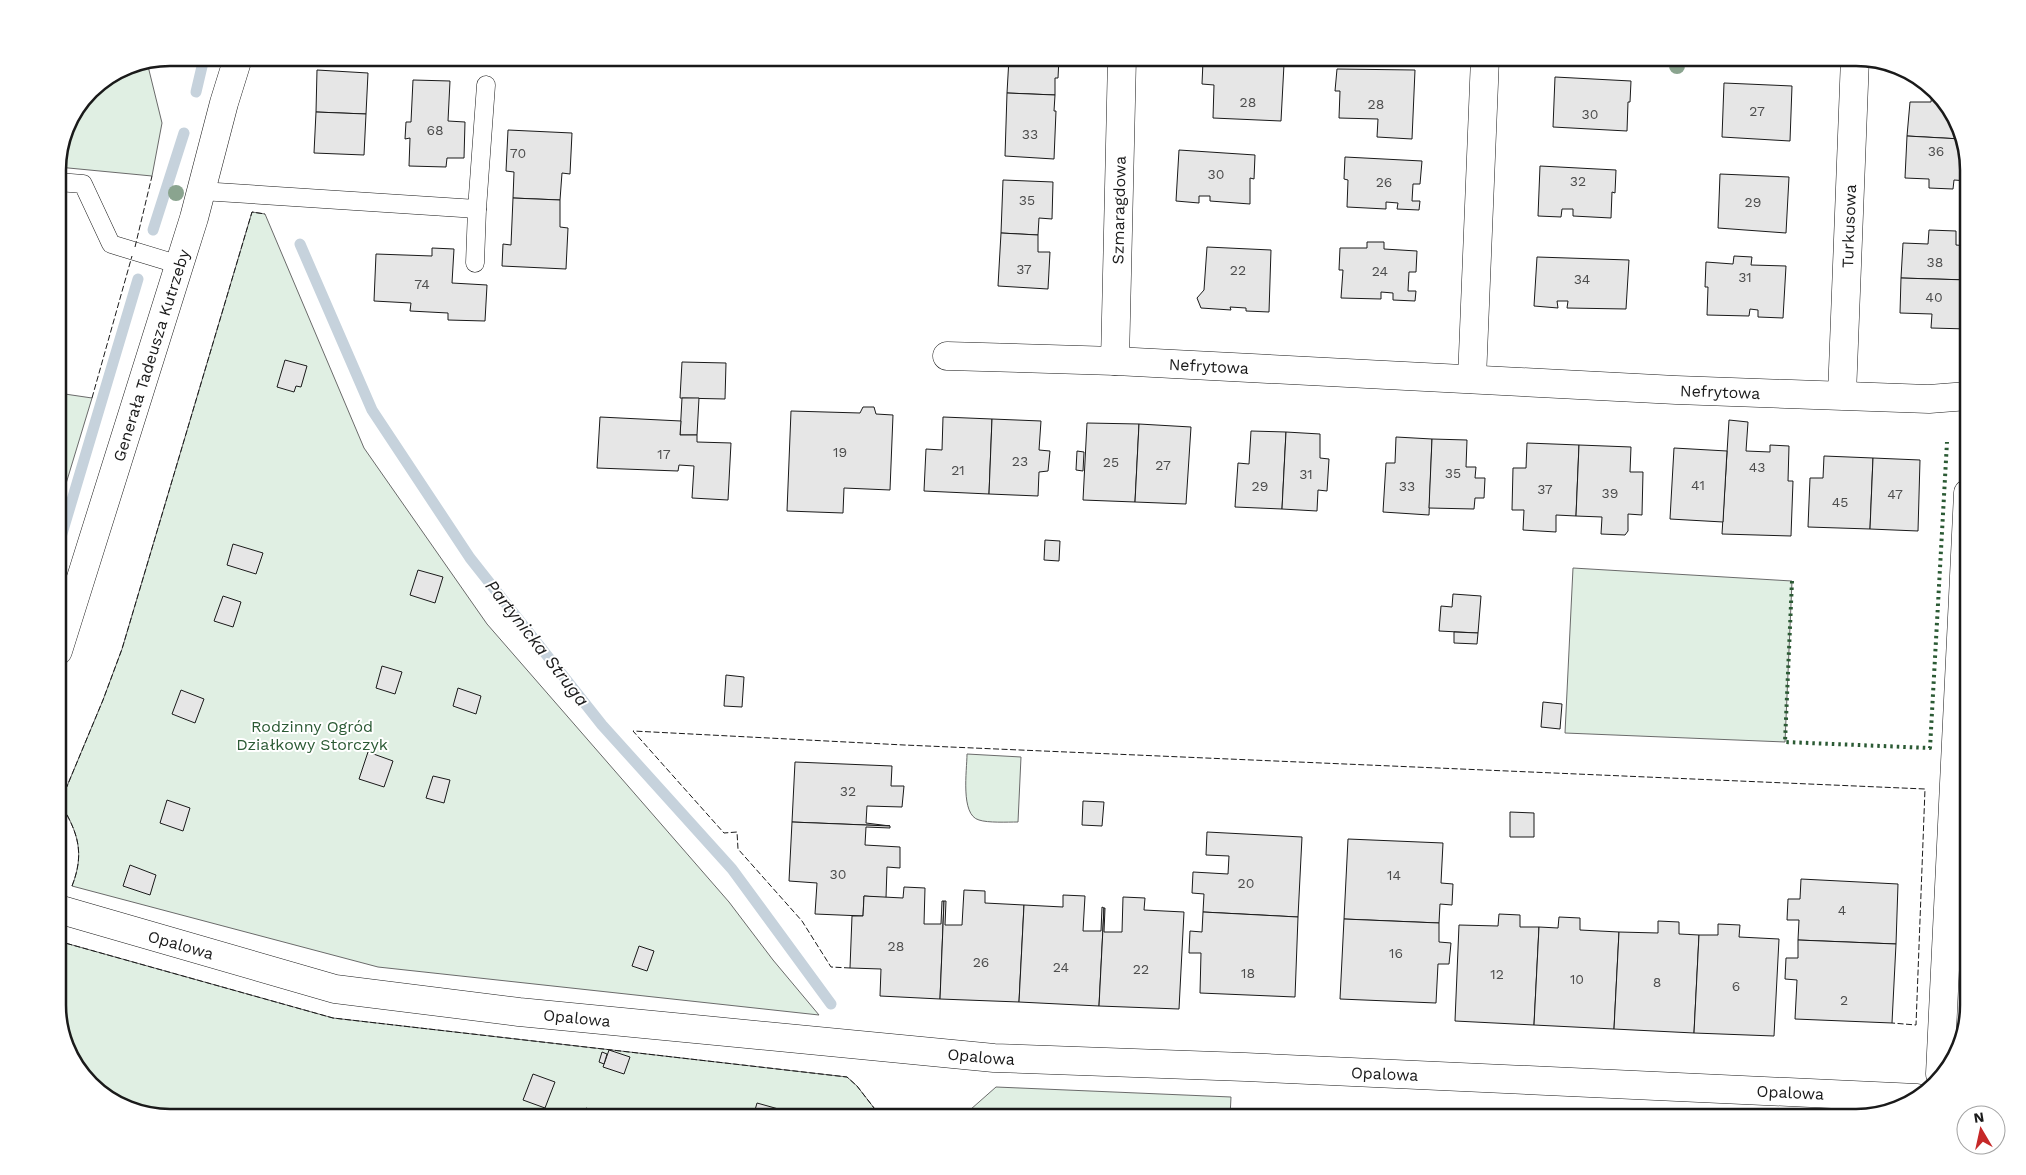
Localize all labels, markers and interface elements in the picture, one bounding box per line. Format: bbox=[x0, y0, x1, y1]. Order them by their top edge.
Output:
house number: 28 bbox=[1240, 94, 1256, 110]
house number: 28 bbox=[1368, 96, 1384, 112]
house number: 27 bbox=[1749, 103, 1765, 119]
house number: 30 bbox=[1582, 106, 1598, 122]
house number: 68 bbox=[426, 122, 444, 138]
house number: 33 bbox=[1022, 126, 1038, 142]
house number: 36 bbox=[1928, 143, 1944, 159]
house number: 70 bbox=[510, 145, 526, 161]
street label: Szmaragdowa bbox=[1108, 156, 1130, 265]
house number: 30 bbox=[1208, 166, 1224, 182]
house number: 32 bbox=[1570, 173, 1586, 189]
house number: 26 bbox=[1376, 174, 1392, 190]
street label: Turkusowa bbox=[1838, 184, 1860, 269]
house number: 35 bbox=[1019, 192, 1035, 208]
house number: 29 bbox=[1745, 194, 1761, 210]
street label: Generała Tadeusza Kutrzeby bbox=[109, 246, 194, 464]
house number: 38 bbox=[1927, 254, 1943, 270]
house number: 37 bbox=[1016, 261, 1032, 277]
house number: 22 bbox=[1230, 262, 1246, 278]
house number: 24 bbox=[1372, 263, 1388, 279]
house number: 31 bbox=[1738, 269, 1752, 285]
house number: 34 bbox=[1574, 271, 1590, 287]
house number: 74 bbox=[414, 276, 430, 292]
house number: 40 bbox=[1925, 289, 1943, 305]
street label: Nefrytowa bbox=[1168, 355, 1249, 378]
street label: Nefrytowa bbox=[1680, 381, 1761, 403]
house number: 19 bbox=[833, 444, 847, 460]
house number: 17 bbox=[657, 446, 671, 462]
house number: 23 bbox=[1012, 453, 1028, 469]
house number: 25 bbox=[1103, 454, 1119, 470]
house number: 27 bbox=[1155, 457, 1171, 473]
house number: 43 bbox=[1749, 459, 1765, 475]
house number: 21 bbox=[951, 462, 965, 478]
house number: 35 bbox=[1445, 465, 1461, 481]
house number: 31 bbox=[1299, 466, 1313, 482]
house number: 41 bbox=[1691, 477, 1705, 493]
house number: 29 bbox=[1252, 478, 1268, 494]
house number: 33 bbox=[1399, 478, 1415, 494]
house number: 37 bbox=[1537, 481, 1553, 497]
house number: 39 bbox=[1602, 485, 1618, 501]
house number: 47 bbox=[1887, 486, 1903, 502]
house number: 45 bbox=[1832, 494, 1848, 510]
water label: Partynicka Struga bbox=[481, 575, 593, 710]
park label: Rodzinny Ogród Działkowy Storczyk bbox=[236, 717, 388, 754]
house number: 32 bbox=[840, 783, 856, 799]
house number: 30 bbox=[830, 866, 846, 882]
house number: 14 bbox=[1387, 867, 1401, 883]
house number: 20 bbox=[1238, 875, 1254, 891]
house number: 4 bbox=[1838, 902, 1846, 918]
street label: Opalowa bbox=[146, 927, 216, 963]
house number: 28 bbox=[888, 938, 904, 954]
house number: 16 bbox=[1389, 945, 1403, 961]
house number: 26 bbox=[973, 954, 989, 970]
house number: 24 bbox=[1053, 959, 1069, 975]
house number: 22 bbox=[1133, 961, 1149, 977]
house number: 18 bbox=[1241, 965, 1255, 981]
house number: 12 bbox=[1490, 966, 1504, 982]
house number: 10 bbox=[1570, 971, 1584, 987]
house number: 8 bbox=[1653, 974, 1661, 990]
house number: 6 bbox=[1732, 978, 1740, 994]
house number: 2 bbox=[1840, 992, 1848, 1008]
street label: Opalowa bbox=[542, 1005, 611, 1031]
street label: Opalowa bbox=[947, 1045, 1015, 1069]
street label: Opalowa bbox=[1351, 1063, 1419, 1085]
street label: Opalowa bbox=[1756, 1082, 1824, 1104]
north arrow bbox=[1956, 1105, 2006, 1155]
text: N bbox=[1973, 1108, 1985, 1126]

